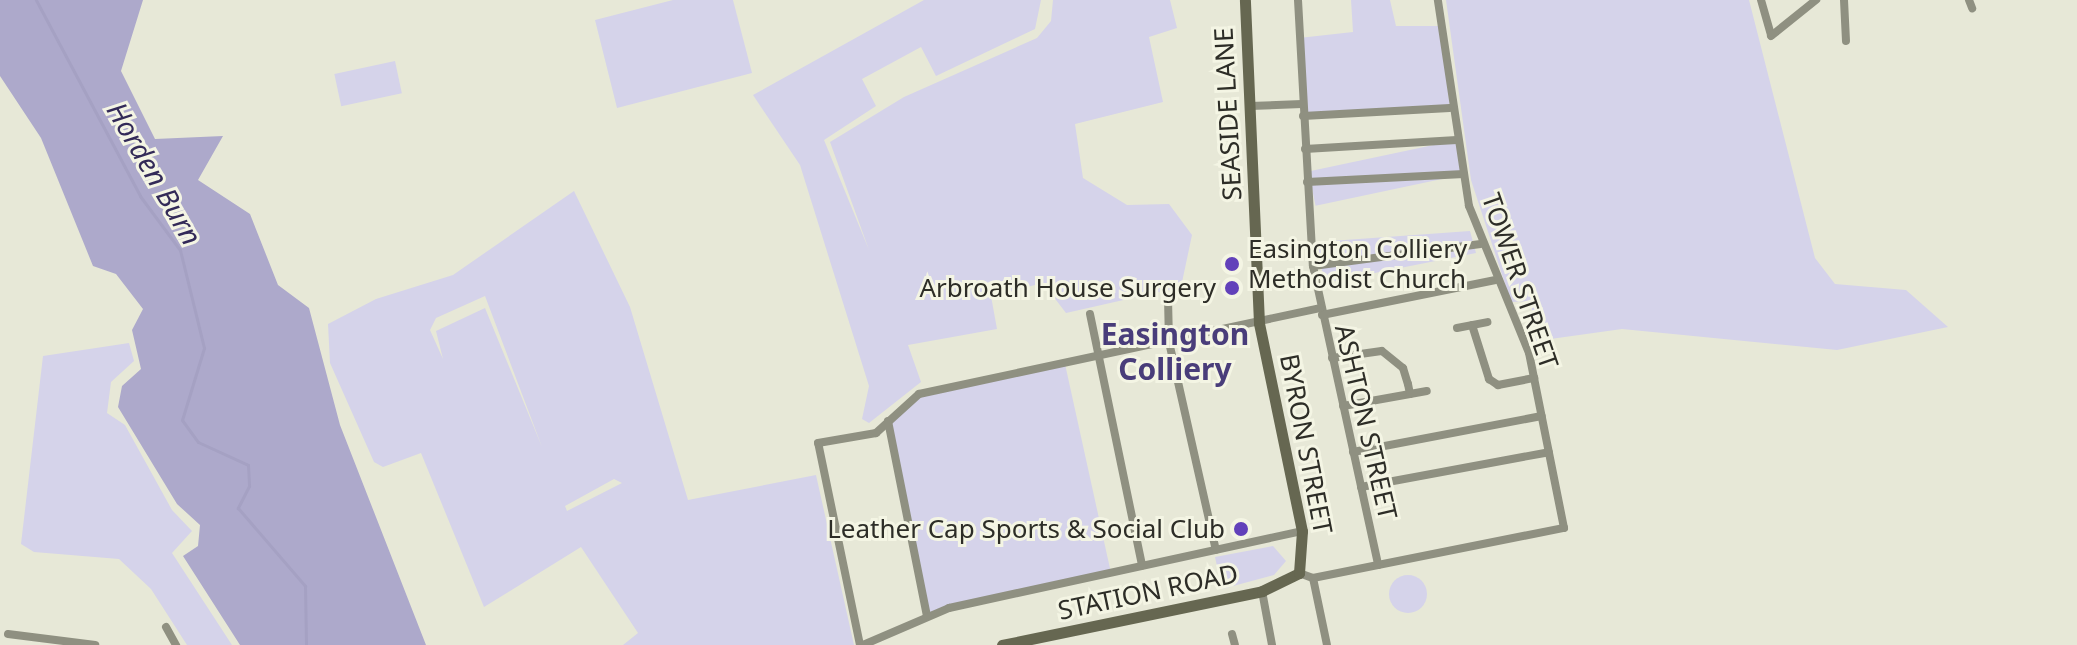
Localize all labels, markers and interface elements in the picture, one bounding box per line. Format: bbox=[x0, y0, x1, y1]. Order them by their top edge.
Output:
street label: SEASIDE LANE bbox=[1208, 27, 1248, 201]
water label: Horden Burn bbox=[101, 96, 209, 250]
street label: TOWER STREET bbox=[1475, 189, 1565, 373]
place label: Easington Colliery Methodist Church bbox=[1248, 233, 1467, 294]
marker: Easington Colliery Methodist Church bbox=[1223, 255, 1241, 273]
place label: Arbroath House Surgery bbox=[919, 272, 1216, 304]
marker: Arbroath House Surgery bbox=[1223, 279, 1241, 297]
district label: Easington Colliery bbox=[1101, 316, 1249, 386]
street label: ASHTON STREET bbox=[1328, 321, 1404, 523]
street label: BYRON STREET bbox=[1273, 351, 1339, 537]
place label: Leather Cap Sports & Social Club bbox=[827, 513, 1225, 545]
marker: Leather Cap Sports & Social Club bbox=[1232, 520, 1250, 538]
street label: STATION ROAD bbox=[1055, 558, 1241, 626]

